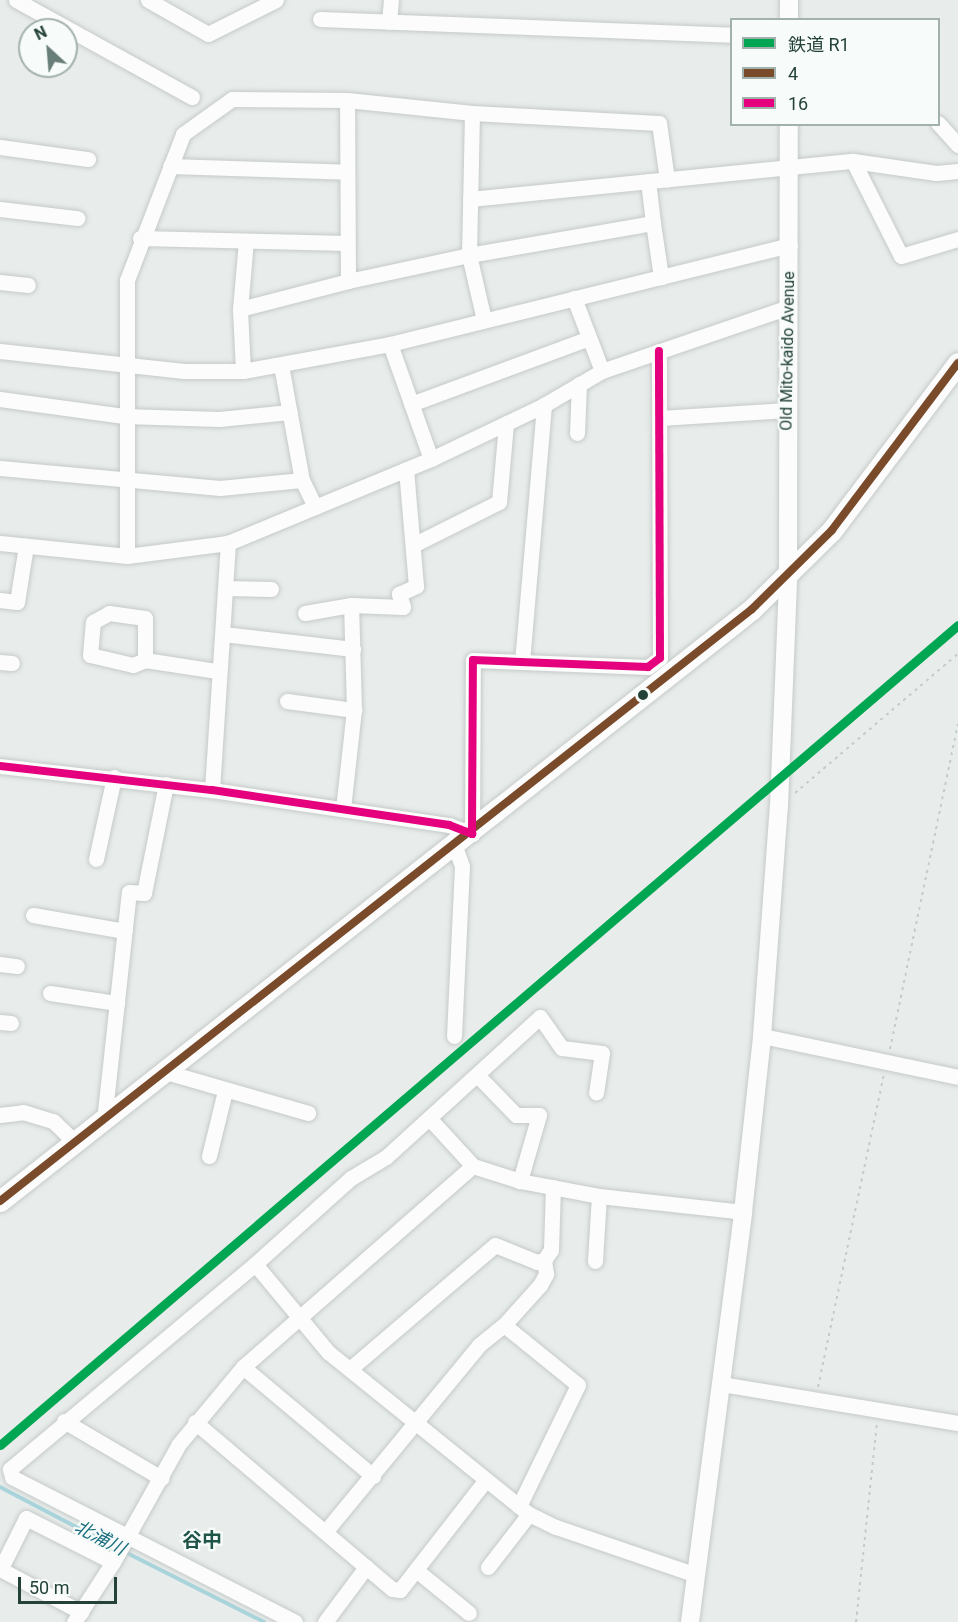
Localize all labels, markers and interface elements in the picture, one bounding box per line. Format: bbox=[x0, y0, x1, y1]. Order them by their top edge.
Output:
north arrow bbox=[18, 18, 78, 78]
legend bbox=[730, 18, 940, 126]
text: N bbox=[32, 22, 50, 44]
text: 鉄道 R1 bbox=[788, 34, 850, 55]
text: 4 bbox=[788, 63, 798, 84]
text: 16 bbox=[788, 93, 808, 114]
street label: Old Mito-kaido Avenue bbox=[777, 271, 799, 431]
unlabelled marker bbox=[637, 689, 649, 701]
water label: 北浦川 bbox=[71, 1516, 129, 1560]
district label: 谷中 bbox=[182, 1528, 222, 1552]
scale bar bbox=[21, 1565, 120, 1603]
text: 50 m bbox=[29, 1577, 69, 1598]

